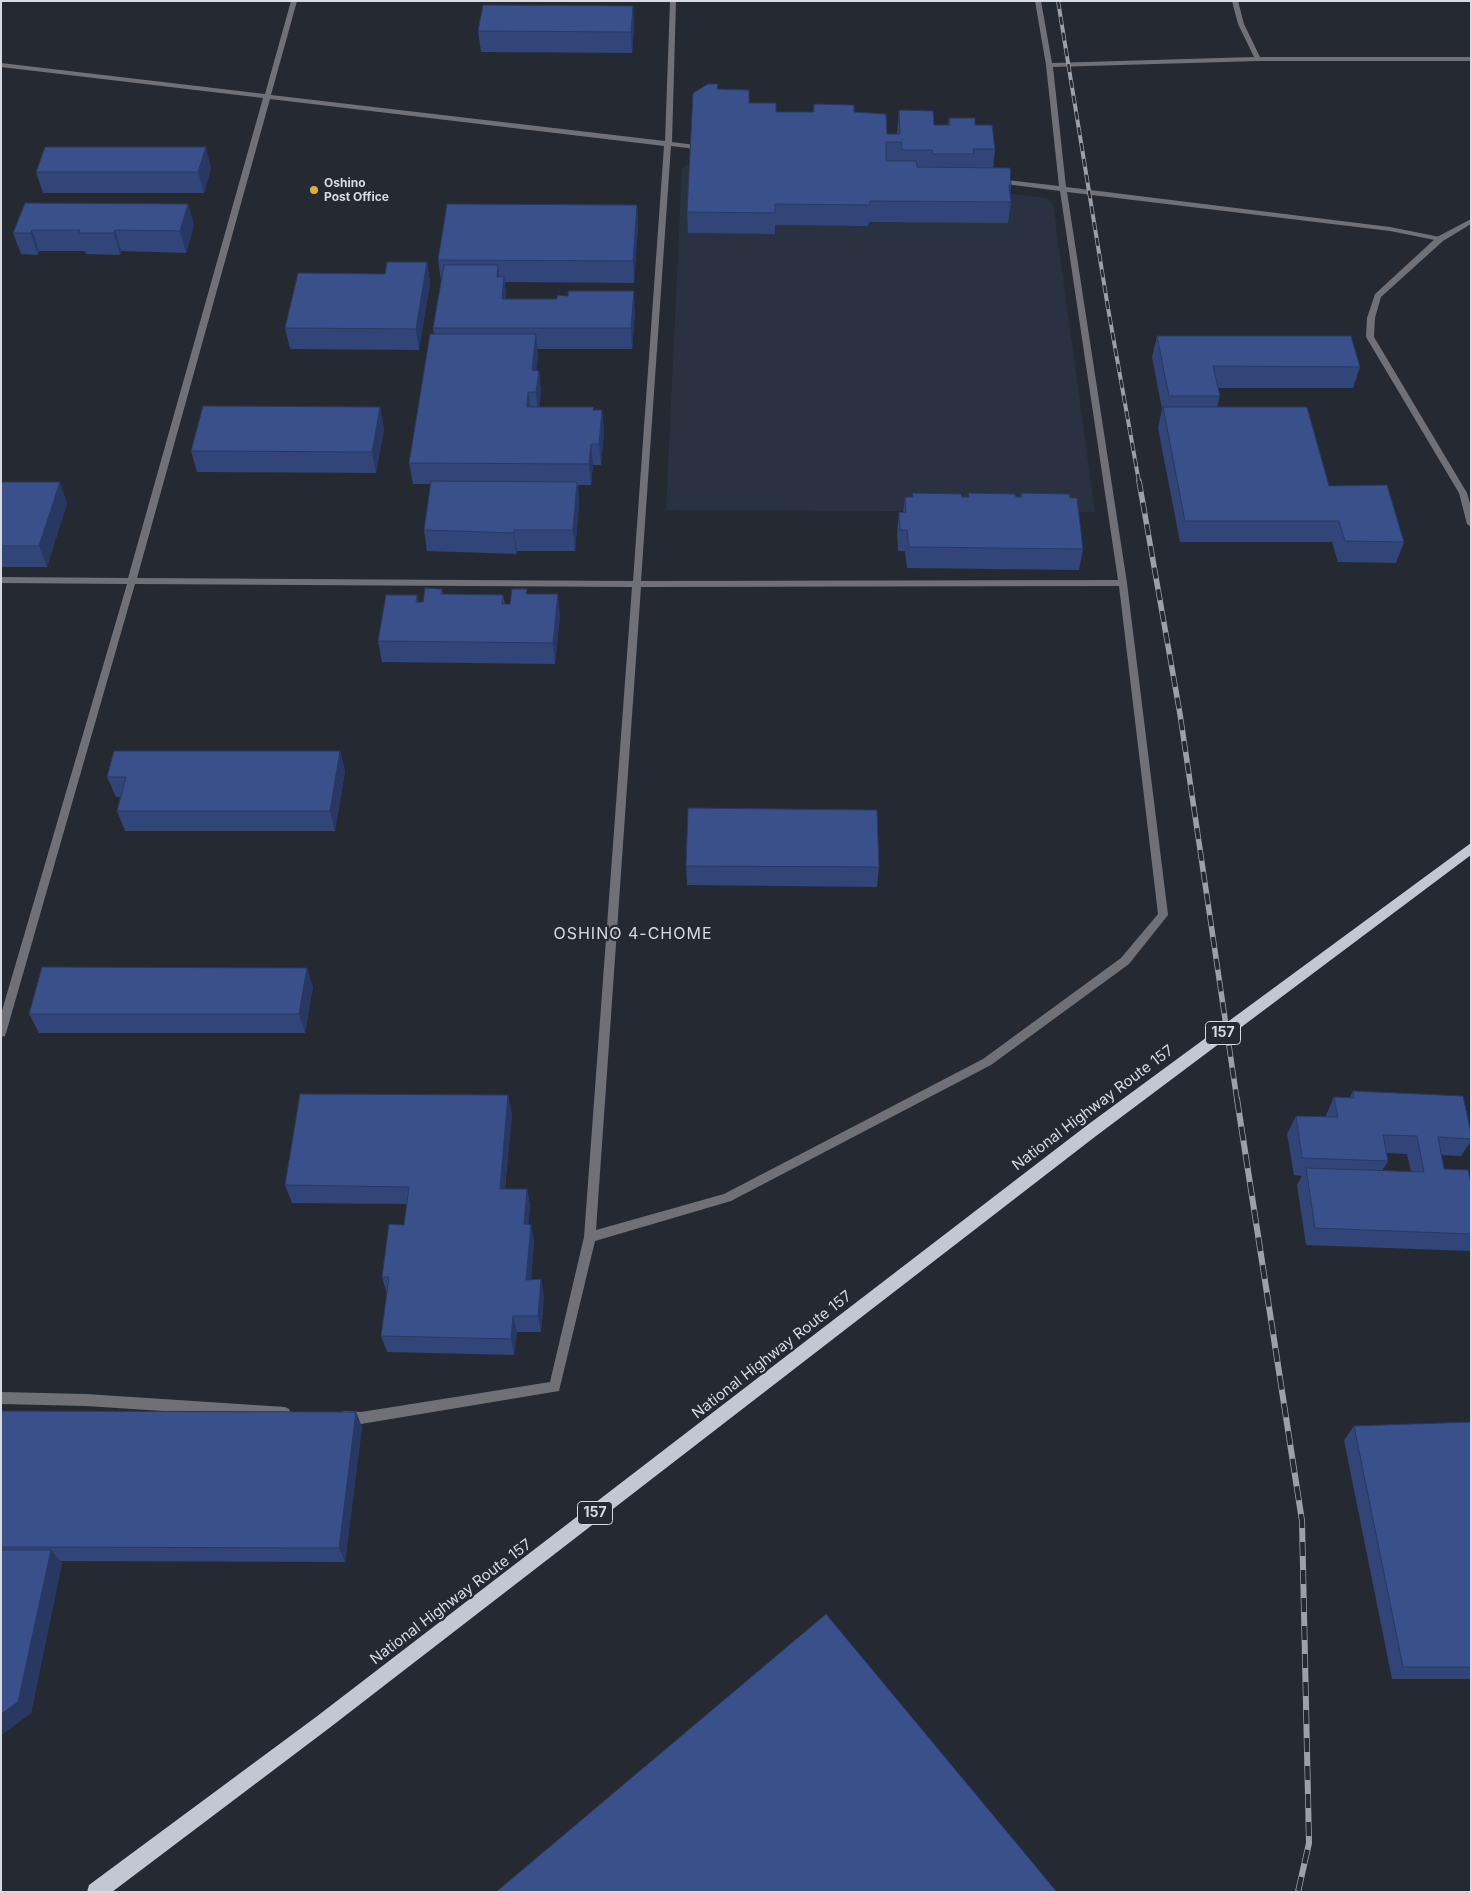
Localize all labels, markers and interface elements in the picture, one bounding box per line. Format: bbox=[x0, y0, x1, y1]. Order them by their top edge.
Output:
place label: Oshino Post Office bbox=[324, 176, 389, 204]
marker: Oshino Post Office bbox=[308, 184, 320, 196]
district label: OSHINO 4-CHOME bbox=[552, 924, 714, 944]
road number: 157 bbox=[1206, 1021, 1240, 1044]
street label: National Highway Route 157 bbox=[1009, 1042, 1177, 1174]
street label: National Highway Route 157 bbox=[689, 1287, 855, 1423]
road number: 157 bbox=[578, 1502, 612, 1525]
street label: National Highway Route 157 bbox=[367, 1536, 535, 1668]

